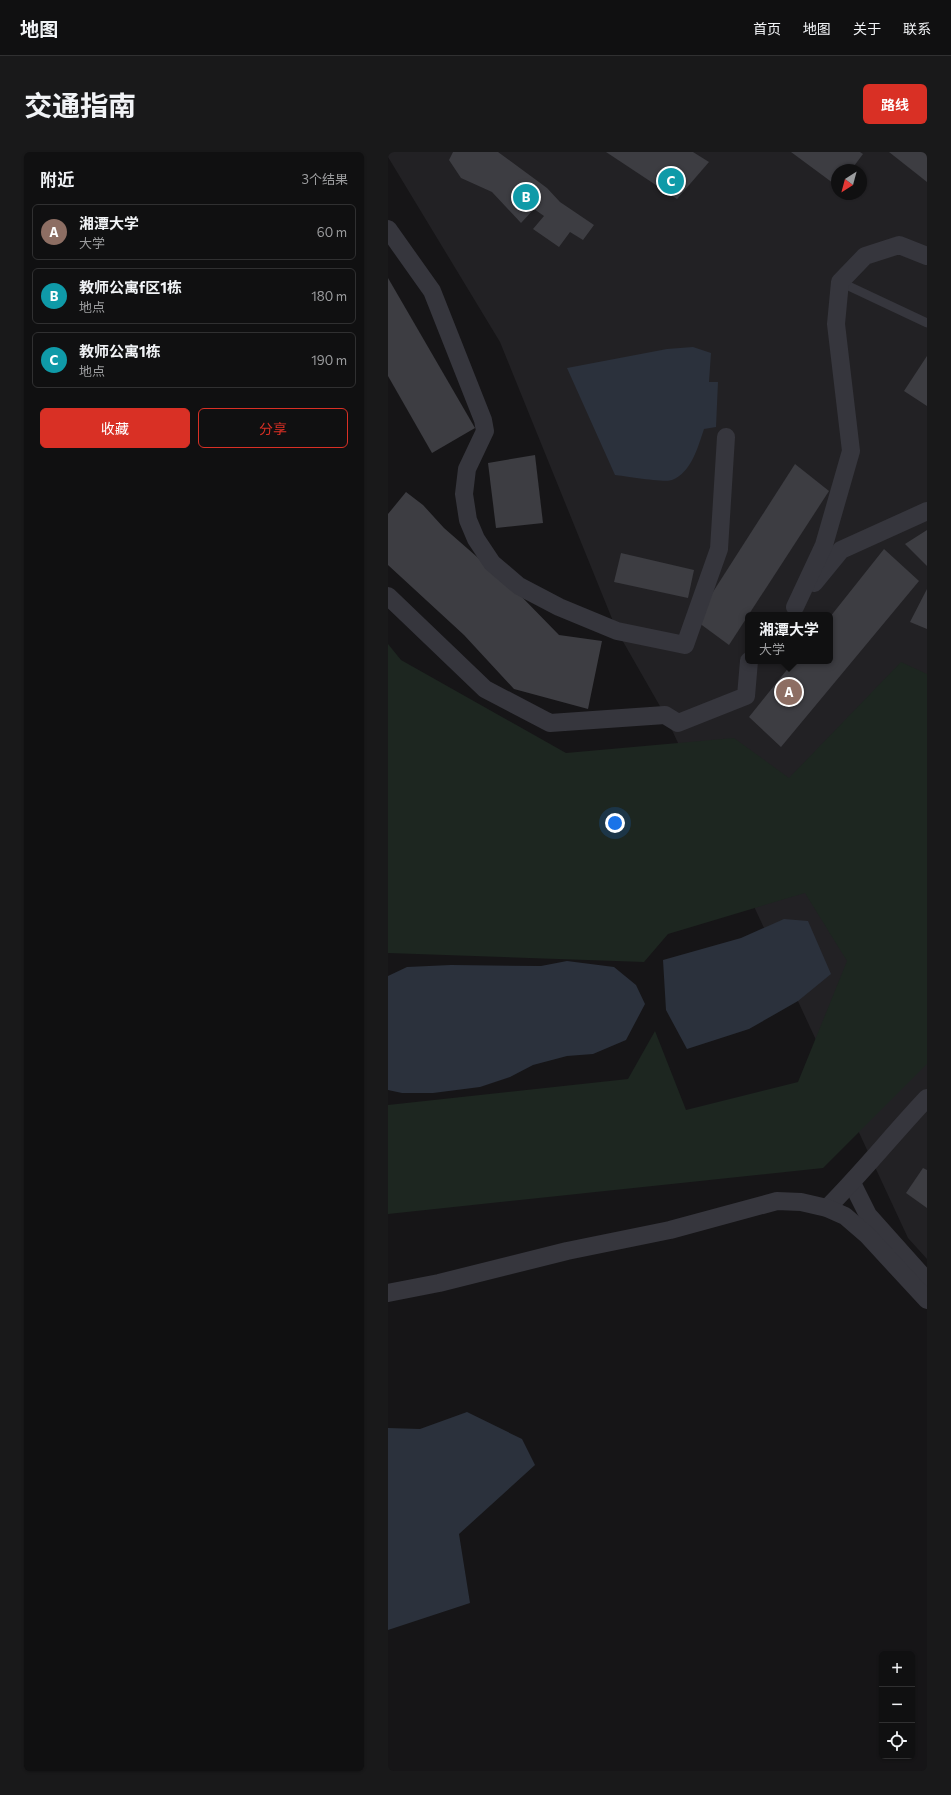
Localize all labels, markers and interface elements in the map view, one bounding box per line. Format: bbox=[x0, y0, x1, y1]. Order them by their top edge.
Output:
text: 地图 bbox=[20, 17, 58, 40]
text: 首页 bbox=[753, 20, 781, 37]
text: 地图 bbox=[803, 20, 831, 37]
text: 关于 bbox=[853, 20, 881, 37]
text: 联系 bbox=[903, 20, 931, 37]
button: 路线 bbox=[863, 84, 927, 124]
text: 交通指南 bbox=[24, 88, 136, 122]
north arrow bbox=[831, 164, 867, 200]
pin: C bbox=[658, 166, 684, 196]
text: 附近 bbox=[40, 169, 74, 190]
text: 3个结果 bbox=[302, 171, 348, 187]
pin: B bbox=[513, 182, 539, 212]
text: 湘潭大学 bbox=[79, 214, 139, 232]
text: A bbox=[49, 224, 59, 240]
text: 60 m bbox=[317, 224, 347, 240]
text: 大学 bbox=[79, 235, 105, 251]
text: 教师公寓f区1栋 bbox=[79, 278, 182, 296]
text: B bbox=[50, 288, 58, 304]
text: 180 m bbox=[311, 288, 347, 304]
text: 地点 bbox=[79, 299, 105, 315]
text: 教师公寓1栋 bbox=[79, 342, 161, 360]
text: C bbox=[50, 352, 58, 368]
text: 190 m bbox=[311, 352, 347, 368]
text: 地点 bbox=[79, 363, 105, 379]
button: 收藏 bbox=[40, 408, 190, 448]
button: 分享 bbox=[198, 408, 348, 448]
popup bbox=[745, 612, 833, 664]
text: 湘潭大学 bbox=[759, 620, 819, 638]
text: 大学 bbox=[759, 641, 785, 657]
pin: A bbox=[776, 677, 802, 707]
your location bbox=[605, 813, 625, 833]
map controls bbox=[879, 1651, 915, 1759]
button: + bbox=[879, 1651, 915, 1687]
button: − bbox=[879, 1687, 915, 1723]
button: locate bbox=[879, 1723, 915, 1759]

